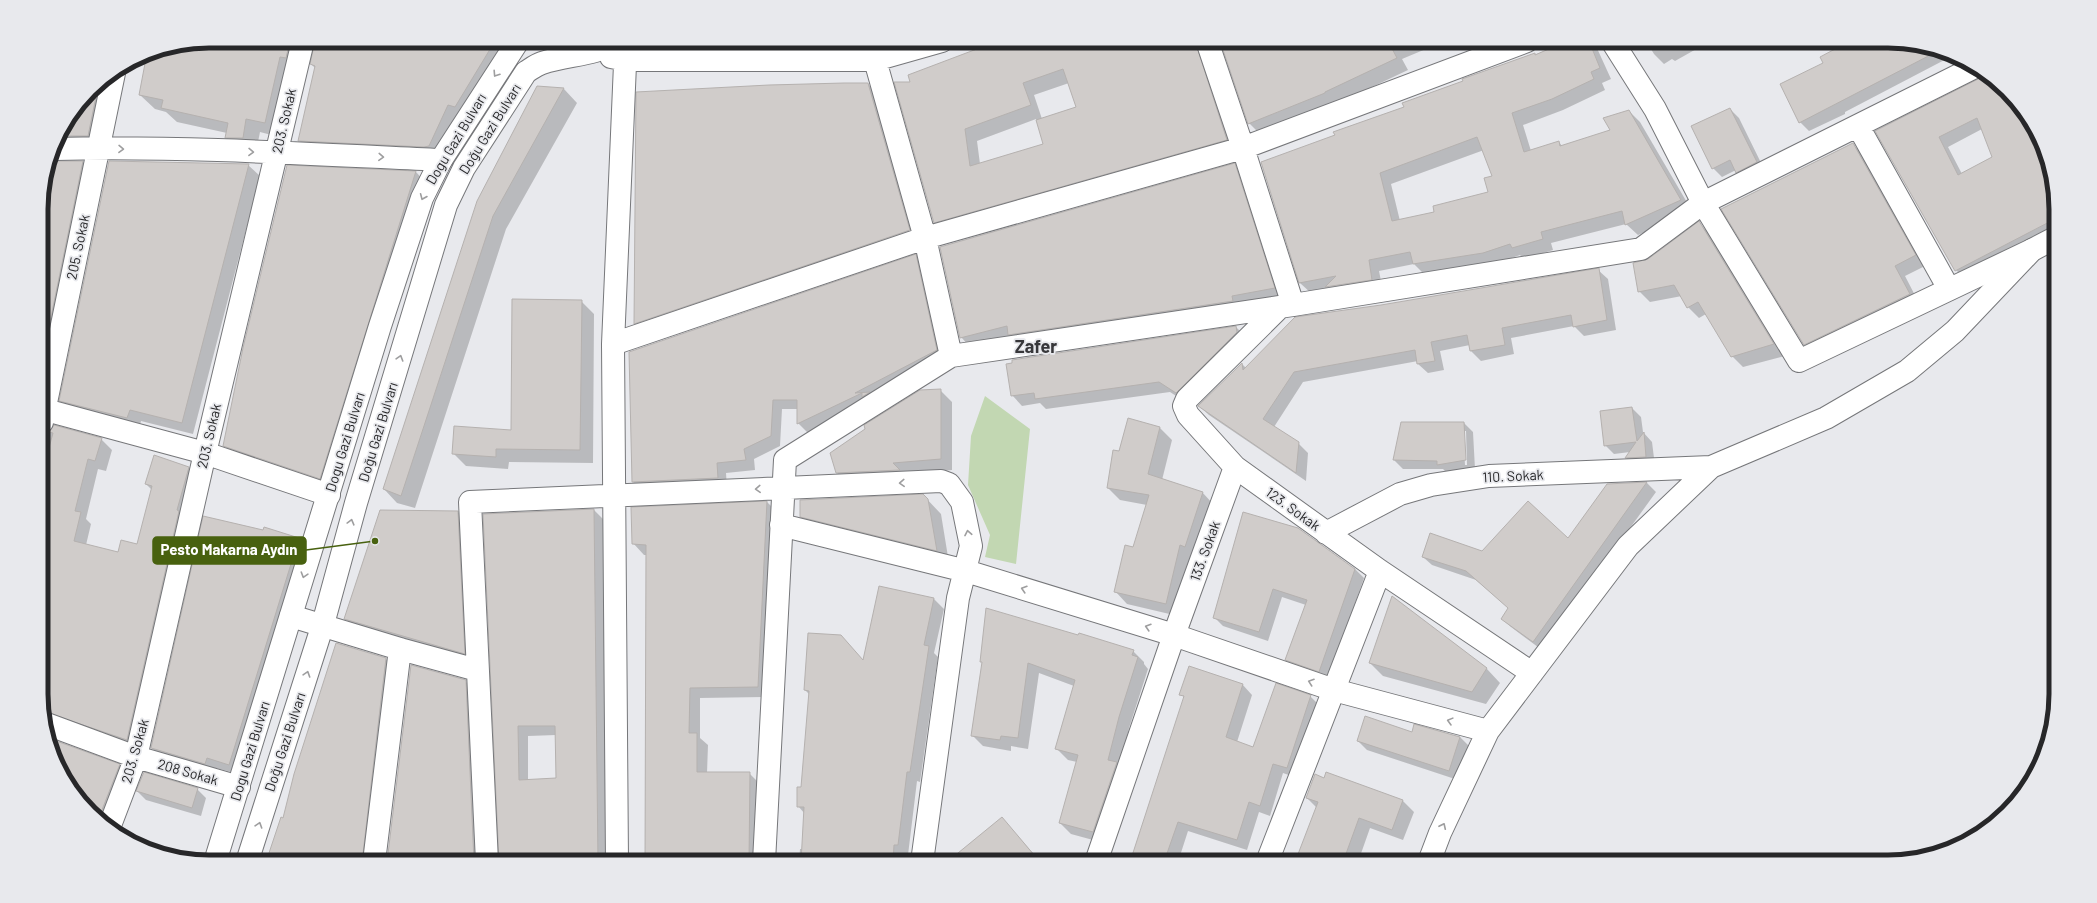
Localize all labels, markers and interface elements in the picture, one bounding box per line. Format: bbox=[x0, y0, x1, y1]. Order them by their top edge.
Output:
one-way arrow bbox=[494, 69, 501, 76]
street label: Doğu Gazi Bulvarı bbox=[455, 80, 524, 177]
street label: 203. Sokak bbox=[268, 87, 299, 155]
street label: Dogu Gazi Bulvarı bbox=[422, 90, 489, 187]
one-way arrow bbox=[118, 145, 124, 153]
one-way arrow bbox=[248, 147, 254, 156]
one-way arrow bbox=[378, 153, 384, 161]
one-way arrow bbox=[419, 193, 427, 200]
street label: 205. Sokak bbox=[62, 213, 93, 281]
district label: Zafer bbox=[1015, 335, 1057, 357]
one-way arrow bbox=[395, 354, 404, 361]
street label: Doğu Gazi Bulvarı bbox=[354, 380, 401, 484]
street label: Dogu Gazi Bulvarı bbox=[321, 390, 368, 494]
street label: 203. Sokak bbox=[193, 402, 224, 470]
street label: 110. Sokak bbox=[1482, 465, 1544, 486]
one-way arrow bbox=[899, 478, 905, 487]
street label: 123. Sokak bbox=[1263, 483, 1324, 534]
one-way arrow bbox=[755, 485, 761, 494]
street label: 133. Sokak bbox=[1186, 518, 1223, 583]
one-way arrow bbox=[346, 519, 354, 526]
one-way arrow bbox=[965, 530, 973, 536]
callout: Pesto Makarna Aydın bbox=[153, 537, 306, 564]
text: Pesto Makarna Aydın bbox=[161, 540, 297, 558]
one-way arrow bbox=[300, 571, 309, 578]
one-way arrow bbox=[1021, 585, 1028, 594]
one-way arrow bbox=[1145, 623, 1152, 632]
one-way arrow bbox=[302, 671, 311, 678]
one-way arrow bbox=[1308, 678, 1315, 687]
street label: Doğu Gazi Bulvarı bbox=[260, 690, 309, 794]
street label: Dogu Gazi Bulvarı bbox=[226, 699, 273, 803]
street label: 203. Sokak bbox=[117, 717, 152, 785]
one-way arrow bbox=[1447, 717, 1453, 725]
street label: 208 Sokak bbox=[156, 755, 220, 788]
one-way arrow bbox=[254, 821, 263, 828]
one-way arrow bbox=[1438, 822, 1446, 830]

